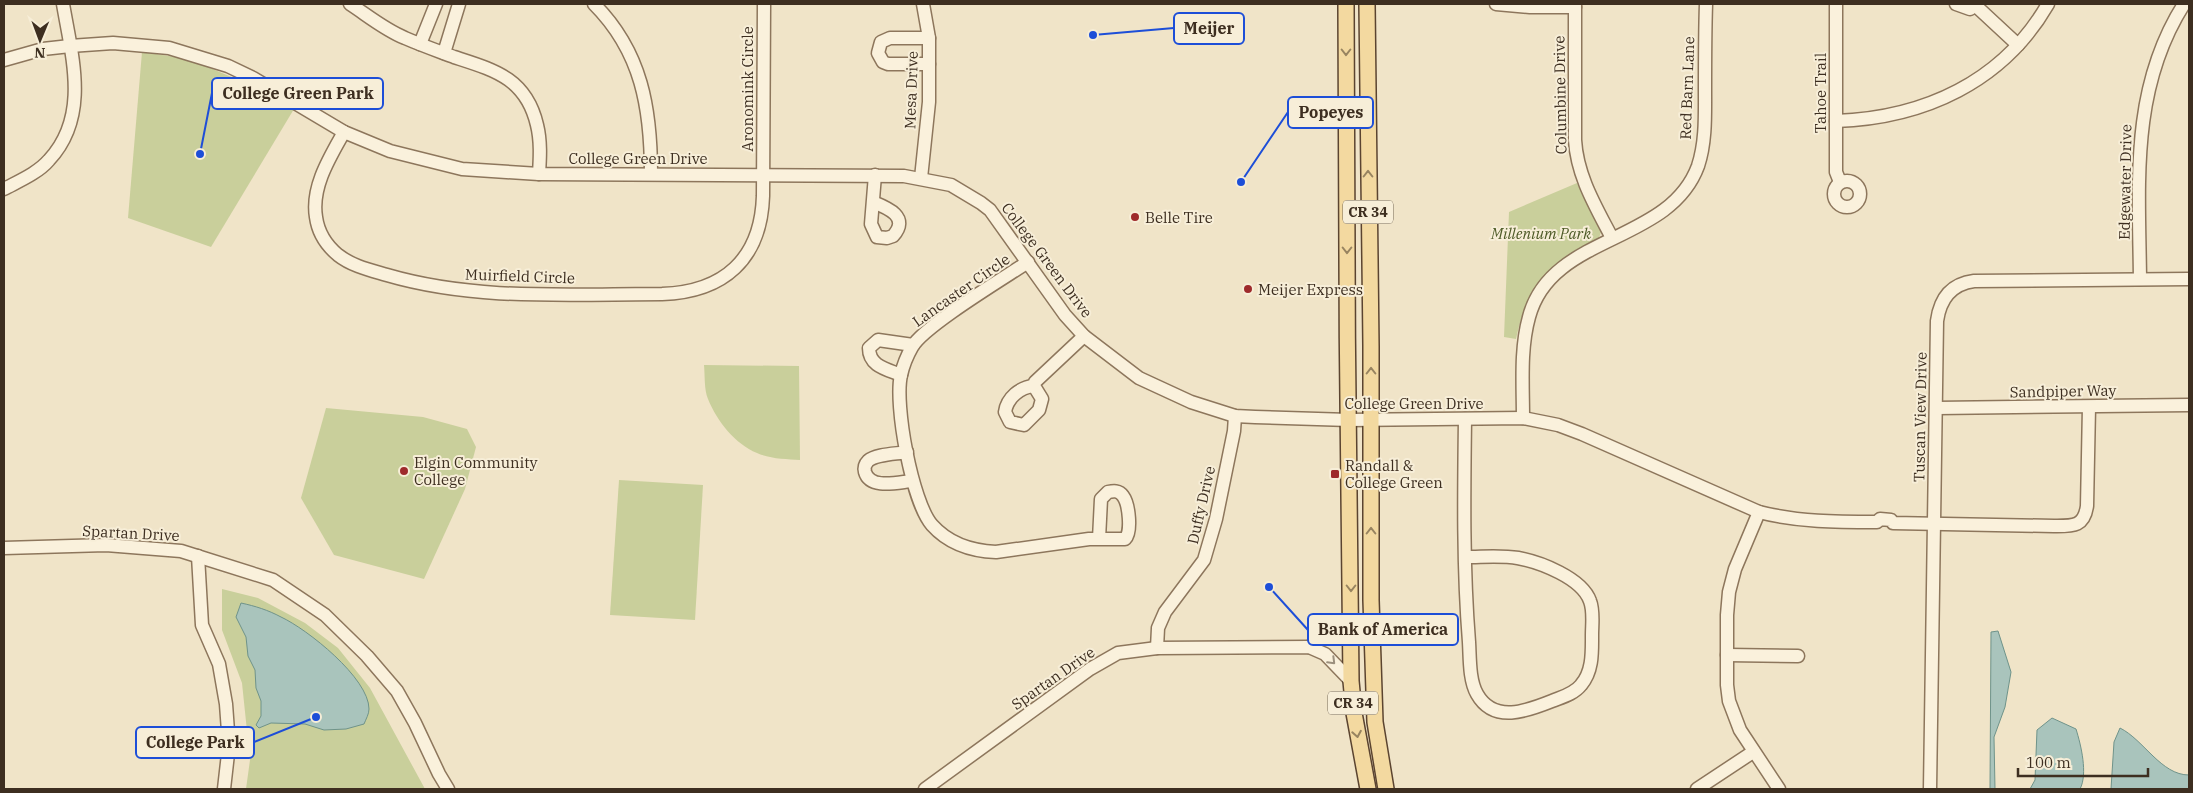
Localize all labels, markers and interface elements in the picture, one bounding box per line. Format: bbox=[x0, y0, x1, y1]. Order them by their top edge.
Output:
callout: Meijer bbox=[1174, 13, 1244, 44]
north arrow bbox=[15, 15, 65, 65]
text: Meijer bbox=[1184, 18, 1235, 38]
street label: Aronomink Circle bbox=[738, 26, 757, 152]
street label: Columbine Drive bbox=[1549, 35, 1571, 155]
street label: Red Barn Lane bbox=[1676, 36, 1698, 140]
text: N bbox=[34, 44, 45, 62]
one-way arrow bbox=[1341, 49, 1351, 57]
street label: Mesa Drive bbox=[900, 51, 922, 129]
street label: Tahoe Trail bbox=[1811, 53, 1830, 133]
callout: College Green Park bbox=[212, 78, 383, 109]
text: College Green Park bbox=[222, 83, 374, 103]
callout: Popeyes bbox=[1288, 97, 1373, 128]
text: Popeyes bbox=[1299, 102, 1363, 122]
street label: Edgewater Drive bbox=[2114, 124, 2136, 240]
street label: College Green Drive bbox=[568, 149, 708, 168]
one-way arrow bbox=[1362, 169, 1373, 177]
street label: College Green Drive bbox=[998, 199, 1096, 321]
road number: CR 34 bbox=[1343, 200, 1393, 223]
place label: Belle Tire bbox=[1145, 208, 1213, 227]
marker: Belle Tire bbox=[1129, 211, 1141, 223]
park label: Millenium Park bbox=[1490, 224, 1591, 243]
one-way arrow bbox=[1342, 246, 1352, 254]
street label: Lancaster Circle bbox=[909, 249, 1013, 331]
street label: Muirfield Circle bbox=[465, 265, 575, 287]
place label: Meijer Express bbox=[1258, 280, 1363, 299]
marker: Meijer Express bbox=[1242, 283, 1254, 295]
street label: Tuscan View Drive bbox=[1909, 352, 1931, 482]
one-way arrow bbox=[1366, 367, 1376, 374]
street label: Sandpiper Way bbox=[2009, 381, 2117, 401]
street label: College Green Drive bbox=[1344, 394, 1484, 413]
place label: Elgin Community College bbox=[414, 453, 538, 489]
place label: Randall & College Green bbox=[1345, 456, 1443, 492]
street label: Duffy Drive bbox=[1183, 464, 1219, 546]
marker: Elgin Community College bbox=[398, 465, 410, 477]
marker: Randall & College Green bbox=[1329, 468, 1341, 480]
street label: Spartan Drive bbox=[82, 521, 180, 545]
one-way arrow bbox=[1366, 527, 1376, 534]
one-way arrow bbox=[1346, 584, 1356, 592]
callout: Bank of America bbox=[1308, 614, 1458, 645]
text: Bank of America bbox=[1318, 619, 1448, 639]
street label: Spartan Drive bbox=[1008, 642, 1098, 714]
one-way arrow bbox=[1327, 655, 1336, 664]
road number: CR 34 bbox=[1328, 691, 1378, 714]
callout: College Park bbox=[136, 727, 254, 758]
one-way arrow bbox=[1352, 730, 1362, 739]
text: College Park bbox=[146, 732, 244, 752]
scale bar bbox=[2018, 746, 2148, 778]
text: 100 m bbox=[2026, 753, 2071, 772]

